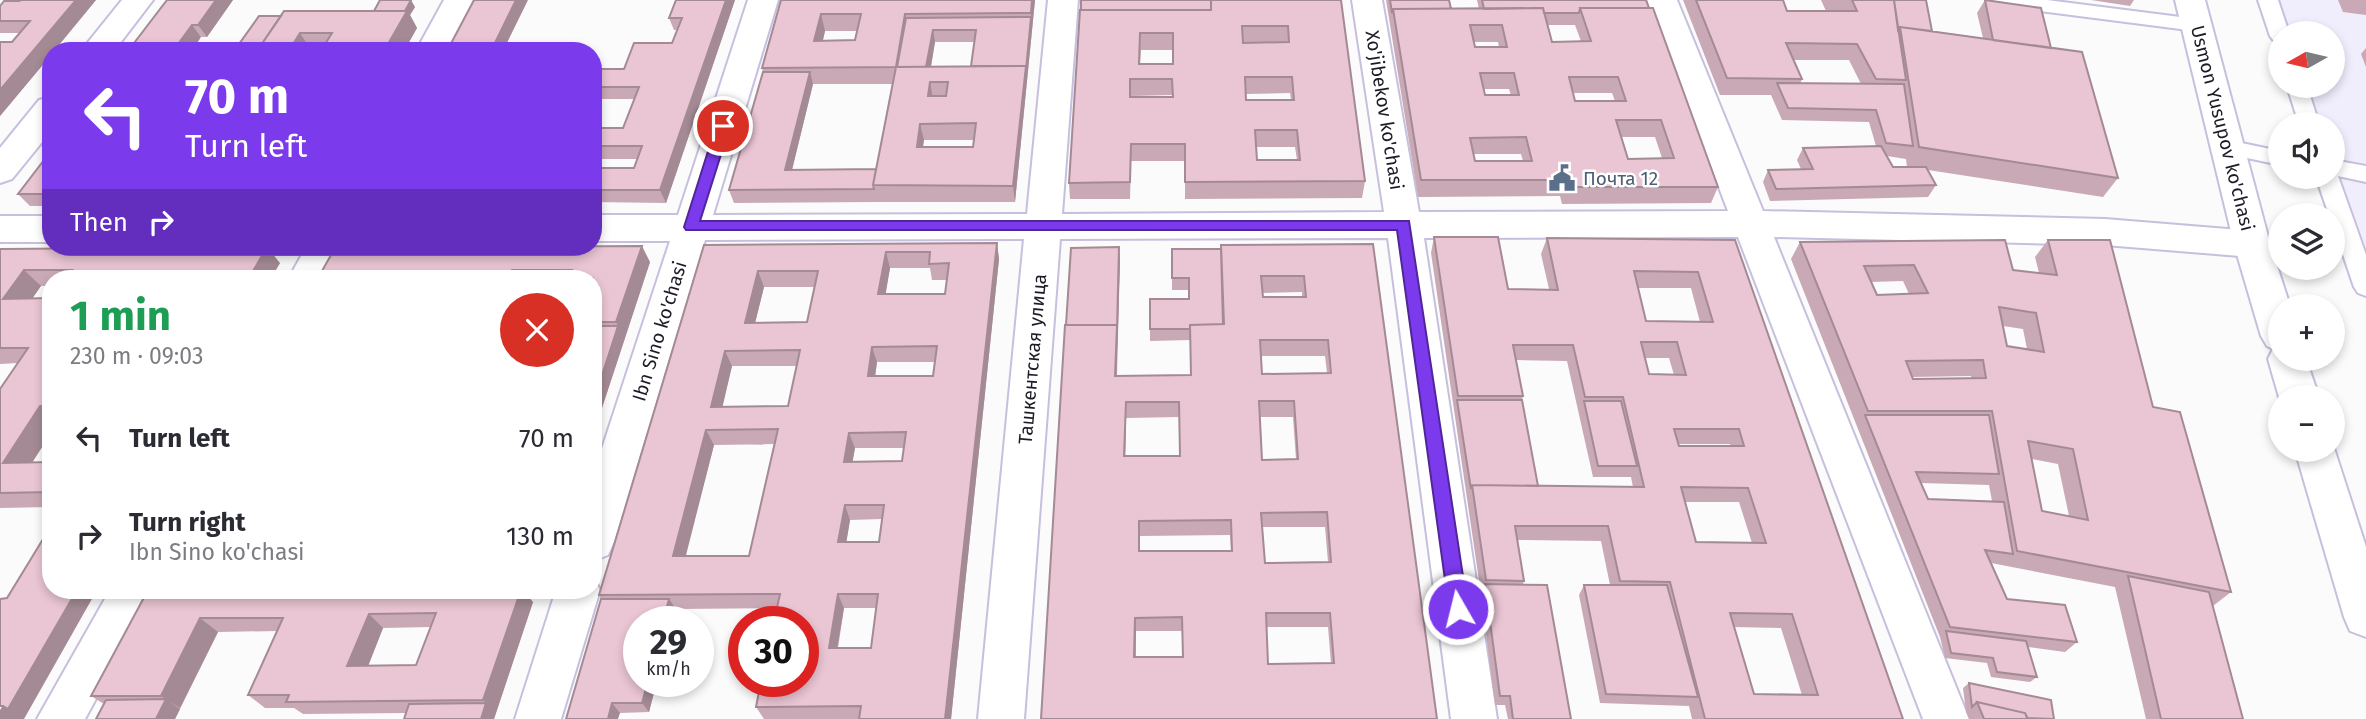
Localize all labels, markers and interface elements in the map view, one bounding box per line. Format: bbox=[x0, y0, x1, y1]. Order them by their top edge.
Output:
north arrow bbox=[2268, 21, 2345, 98]
map controls bbox=[2268, 21, 2345, 462]
street label: Usmon Yusupov ko'chasi bbox=[2186, 23, 2259, 233]
street label: Xo'jibekov ko'chasi bbox=[1361, 29, 1408, 192]
text: 70 m bbox=[185, 67, 289, 126]
icon: left bbox=[70, 70, 161, 161]
pin bbox=[693, 96, 753, 156]
icon: arrive bbox=[704, 107, 742, 145]
button: sound bbox=[2268, 112, 2345, 189]
text: Turn left bbox=[185, 127, 307, 165]
public building icon: Почта 12 bbox=[1547, 163, 1577, 193]
place label: Почта 12 bbox=[1583, 167, 1658, 190]
icon: right bbox=[142, 203, 180, 241]
button: layers bbox=[2268, 203, 2345, 280]
text: Then bbox=[70, 207, 128, 238]
street label: Ibn Sino ko'chasi bbox=[627, 258, 692, 404]
street label: Ташкентская улица bbox=[1014, 273, 1051, 445]
text: 1 min bbox=[70, 291, 171, 341]
button: close bbox=[500, 293, 574, 367]
button: + bbox=[2268, 294, 2345, 371]
text: 230 m · 09:03 bbox=[70, 342, 203, 370]
button: − bbox=[2268, 385, 2345, 462]
icon: left bbox=[70, 419, 108, 457]
text: Turn left bbox=[129, 423, 230, 454]
text: 70 m bbox=[519, 423, 574, 454]
text: Turn right bbox=[129, 507, 246, 538]
icon: right bbox=[70, 517, 108, 555]
text: 130 m bbox=[506, 521, 574, 552]
text: Ibn Sino ko'chasi bbox=[129, 538, 305, 566]
position arrow bbox=[1421, 572, 1495, 646]
speed limit sign: 30 bbox=[728, 606, 819, 697]
text: 29 bbox=[650, 621, 687, 663]
text: km/h bbox=[646, 658, 691, 680]

